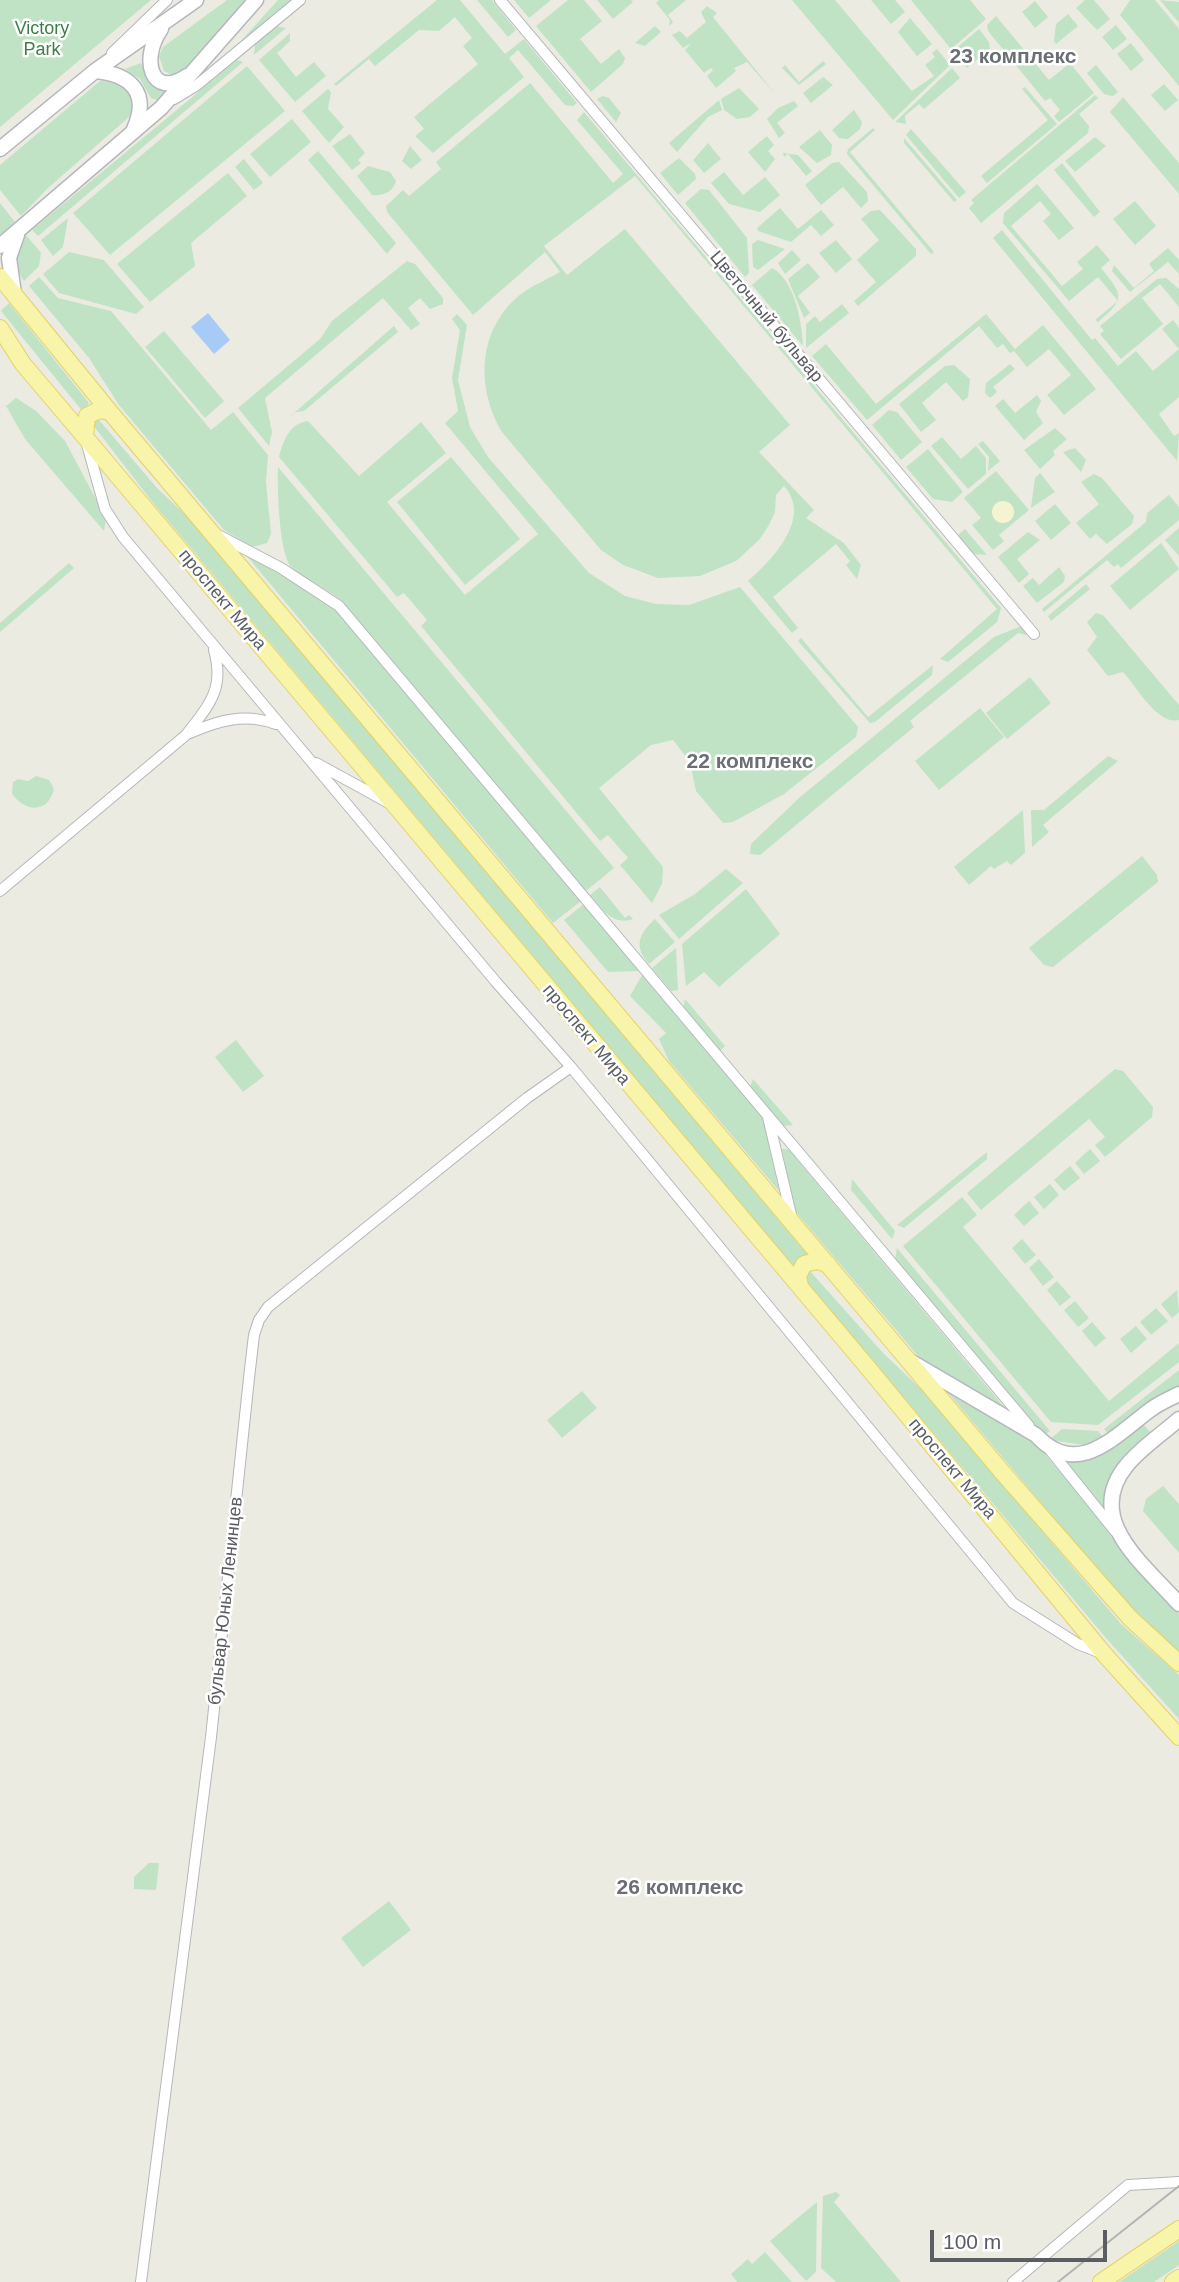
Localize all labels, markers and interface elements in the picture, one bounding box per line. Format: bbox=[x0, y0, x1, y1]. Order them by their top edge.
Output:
park label: Victory Park bbox=[15, 18, 69, 60]
district label: 23 комплекс bbox=[950, 44, 1076, 70]
street label: Цветочный бульвар bbox=[705, 247, 827, 387]
street label: проспект Мира bbox=[174, 545, 270, 655]
district label: 22 комплекс bbox=[687, 749, 813, 775]
street label: проспект Мира bbox=[538, 980, 634, 1090]
street label: проспект Мира bbox=[904, 1414, 1000, 1524]
street label: бульвар Юных Ленинцев bbox=[204, 1496, 248, 1706]
district label: 26 комплекс bbox=[617, 1875, 743, 1901]
scale bar bbox=[934, 2216, 1111, 2260]
text: 100 m bbox=[943, 2230, 1001, 2253]

